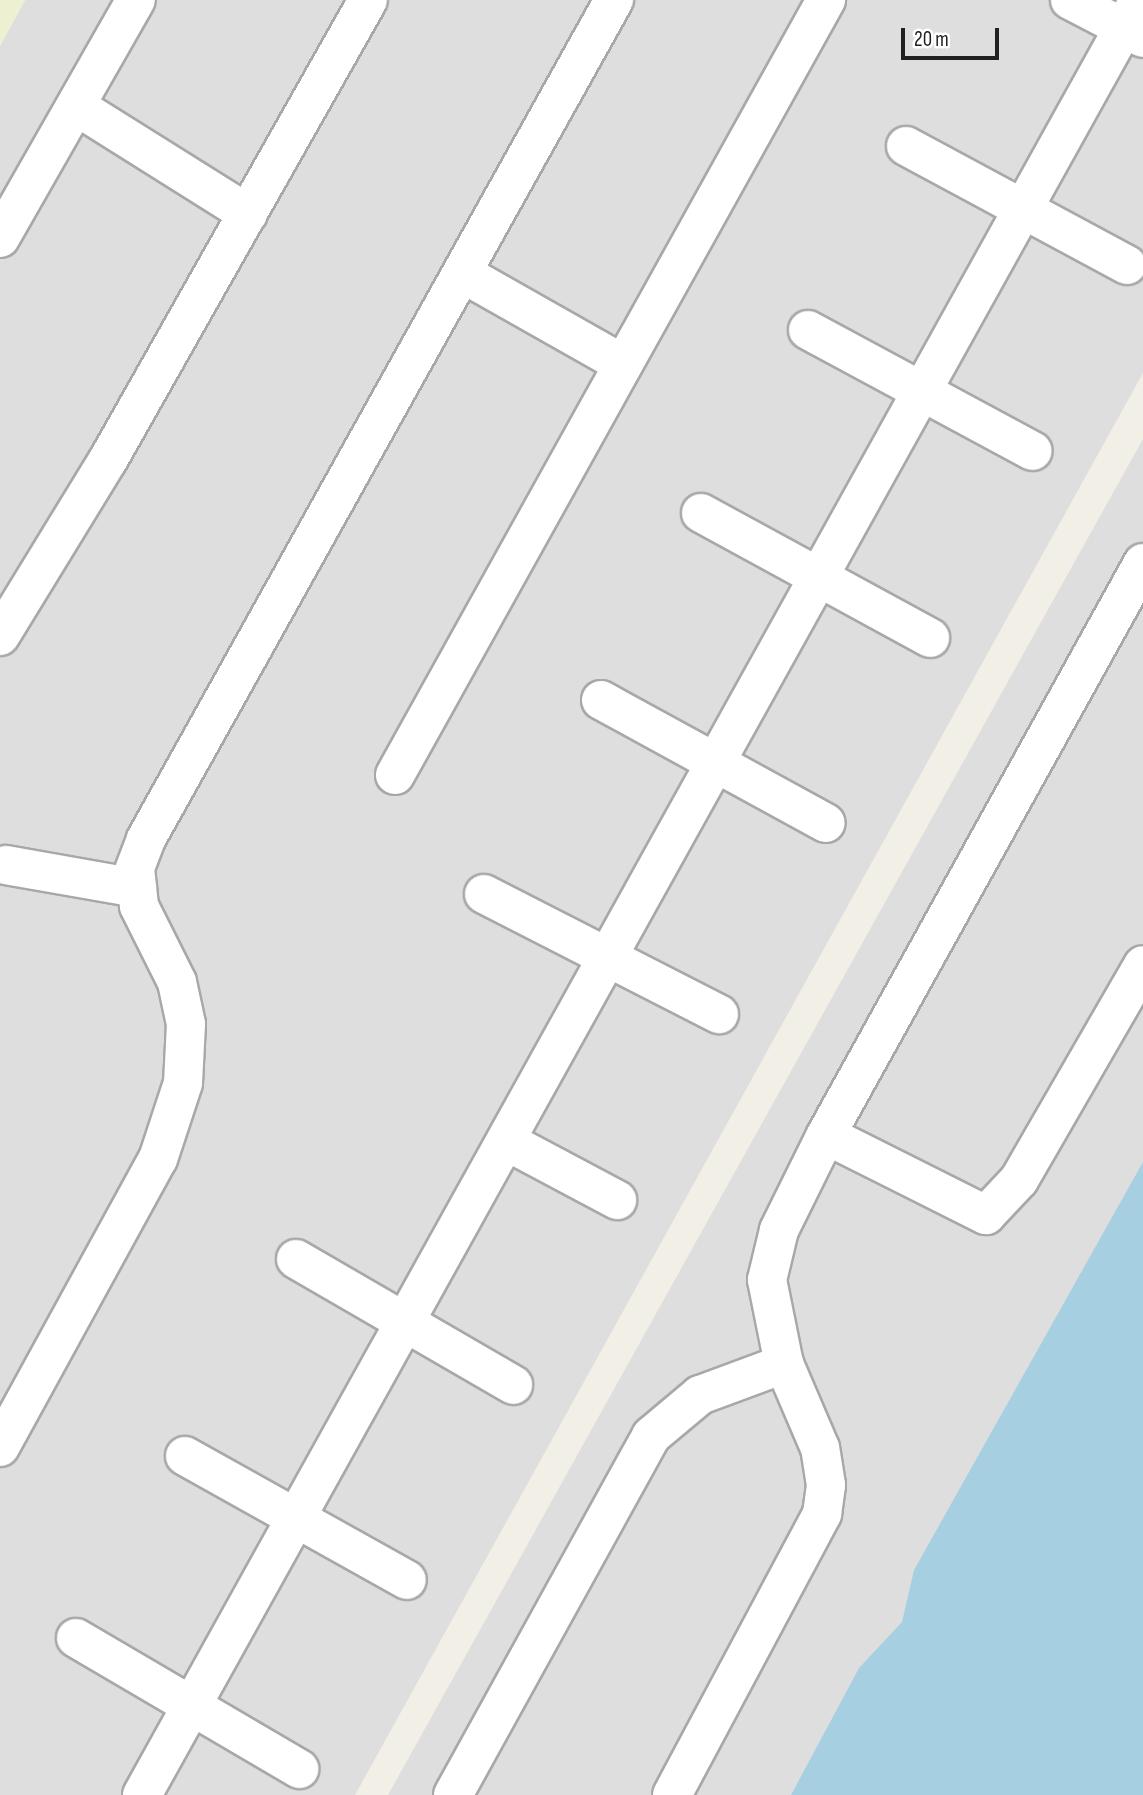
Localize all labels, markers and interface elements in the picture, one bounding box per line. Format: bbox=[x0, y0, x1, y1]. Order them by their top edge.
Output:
scale bar bbox=[905, 14, 1003, 58]
text: 20 m bbox=[914, 27, 949, 52]

